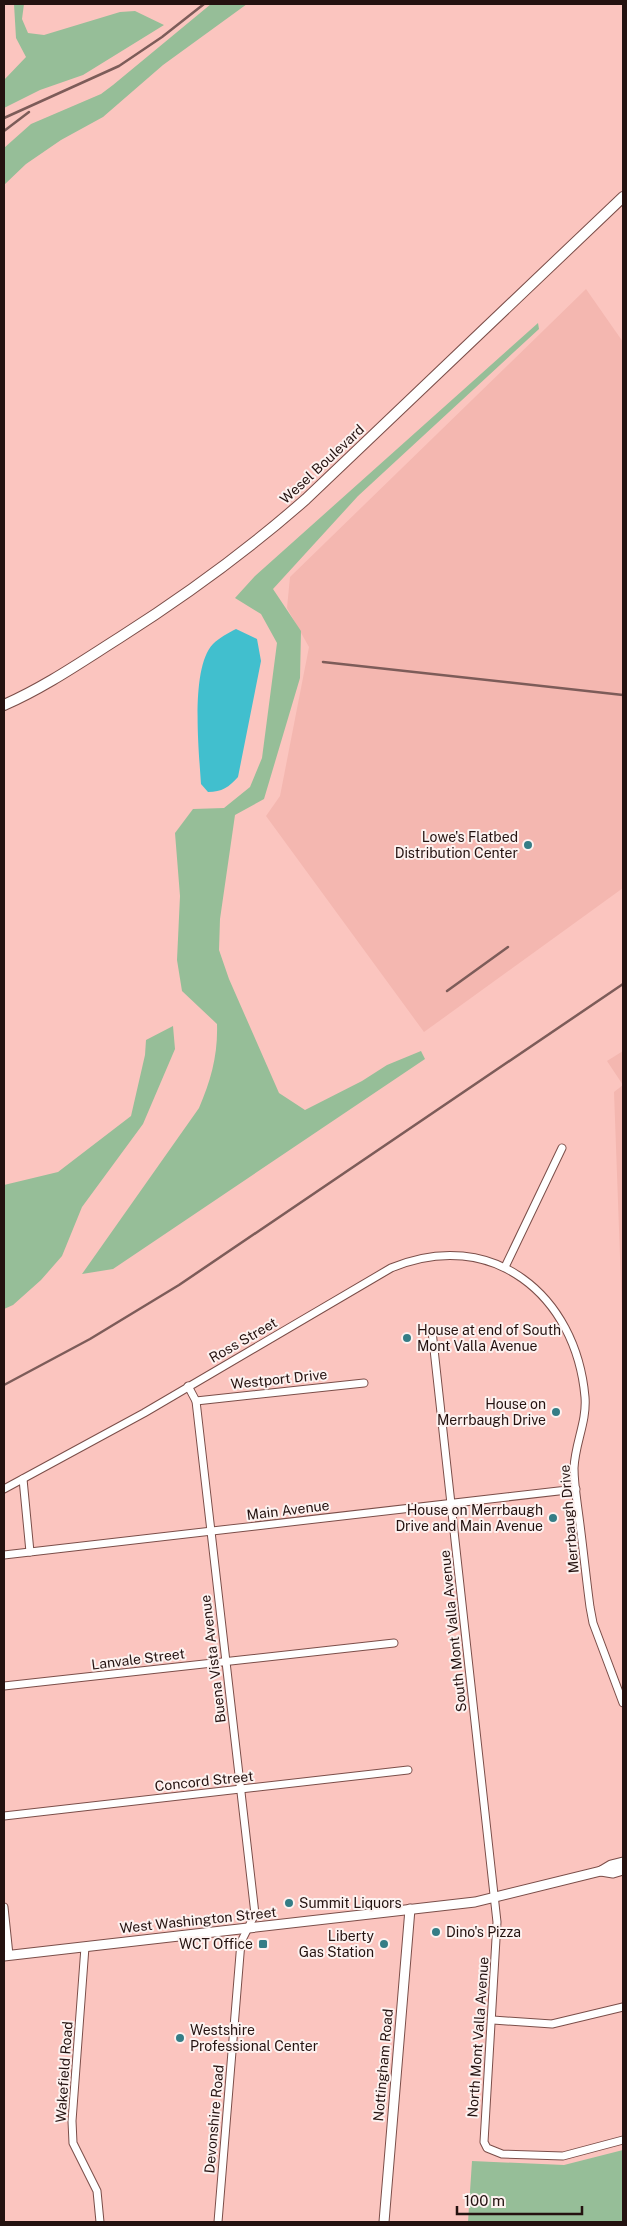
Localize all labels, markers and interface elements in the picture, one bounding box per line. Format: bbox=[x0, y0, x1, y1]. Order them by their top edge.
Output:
street label: Wesel Boulevard bbox=[277, 421, 367, 507]
place label: Lowe's Flatbed Distribution Center bbox=[395, 829, 518, 861]
marker: Lowe's Flatbed Distribution Center bbox=[522, 839, 534, 851]
street label: Ross Street bbox=[206, 1314, 280, 1366]
place label: House at end of South Mont Valla Avenue bbox=[417, 1322, 561, 1354]
marker: House at end of South Mont Valla Avenue bbox=[401, 1332, 413, 1344]
street label: Westport Drive bbox=[230, 1366, 328, 1392]
place label: House on Merrbaugh Drive bbox=[437, 1396, 546, 1428]
marker: House on Merrbaugh Drive bbox=[550, 1406, 562, 1418]
street label: Merrbaugh Drive bbox=[556, 1464, 582, 1574]
street label: Main Avenue bbox=[246, 1497, 330, 1523]
place label: House on Merrbaugh Drive and Main Avenue bbox=[395, 1502, 543, 1534]
marker: House on Merrbaugh Drive and Main Avenue bbox=[547, 1512, 559, 1524]
street label: South Mont Valla Avenue bbox=[437, 1549, 469, 1713]
street label: Buena Vista Avenue bbox=[197, 1594, 229, 1724]
street label: Lanvale Street bbox=[90, 1645, 186, 1673]
street label: Concord Street bbox=[154, 1768, 254, 1794]
place label: Summit Liquors bbox=[299, 1895, 402, 1911]
marker: Summit Liquors bbox=[283, 1897, 295, 1909]
street label: West Washington Street bbox=[119, 1904, 277, 1936]
place label: Dino's Pizza bbox=[446, 1924, 521, 1940]
marker: Dino's Pizza bbox=[430, 1926, 442, 1938]
place label: Liberty Gas Station bbox=[299, 1928, 374, 1960]
place label: WCT Office bbox=[179, 1936, 253, 1952]
marker: WCT Office bbox=[257, 1938, 269, 1950]
marker: Liberty Gas Station bbox=[378, 1938, 390, 1950]
street label: North Mont Valla Avenue bbox=[464, 1956, 492, 2118]
street label: Nottingham Road bbox=[370, 2008, 396, 2122]
street label: Wakefield Road bbox=[52, 2021, 76, 2123]
place label: Westshire Professional Center bbox=[190, 2022, 318, 2054]
marker: Westshire Professional Center bbox=[174, 2032, 186, 2044]
street label: Devonshire Road bbox=[201, 2064, 227, 2174]
scale bar bbox=[457, 2184, 582, 2216]
text: 100 m bbox=[464, 2192, 505, 2209]

